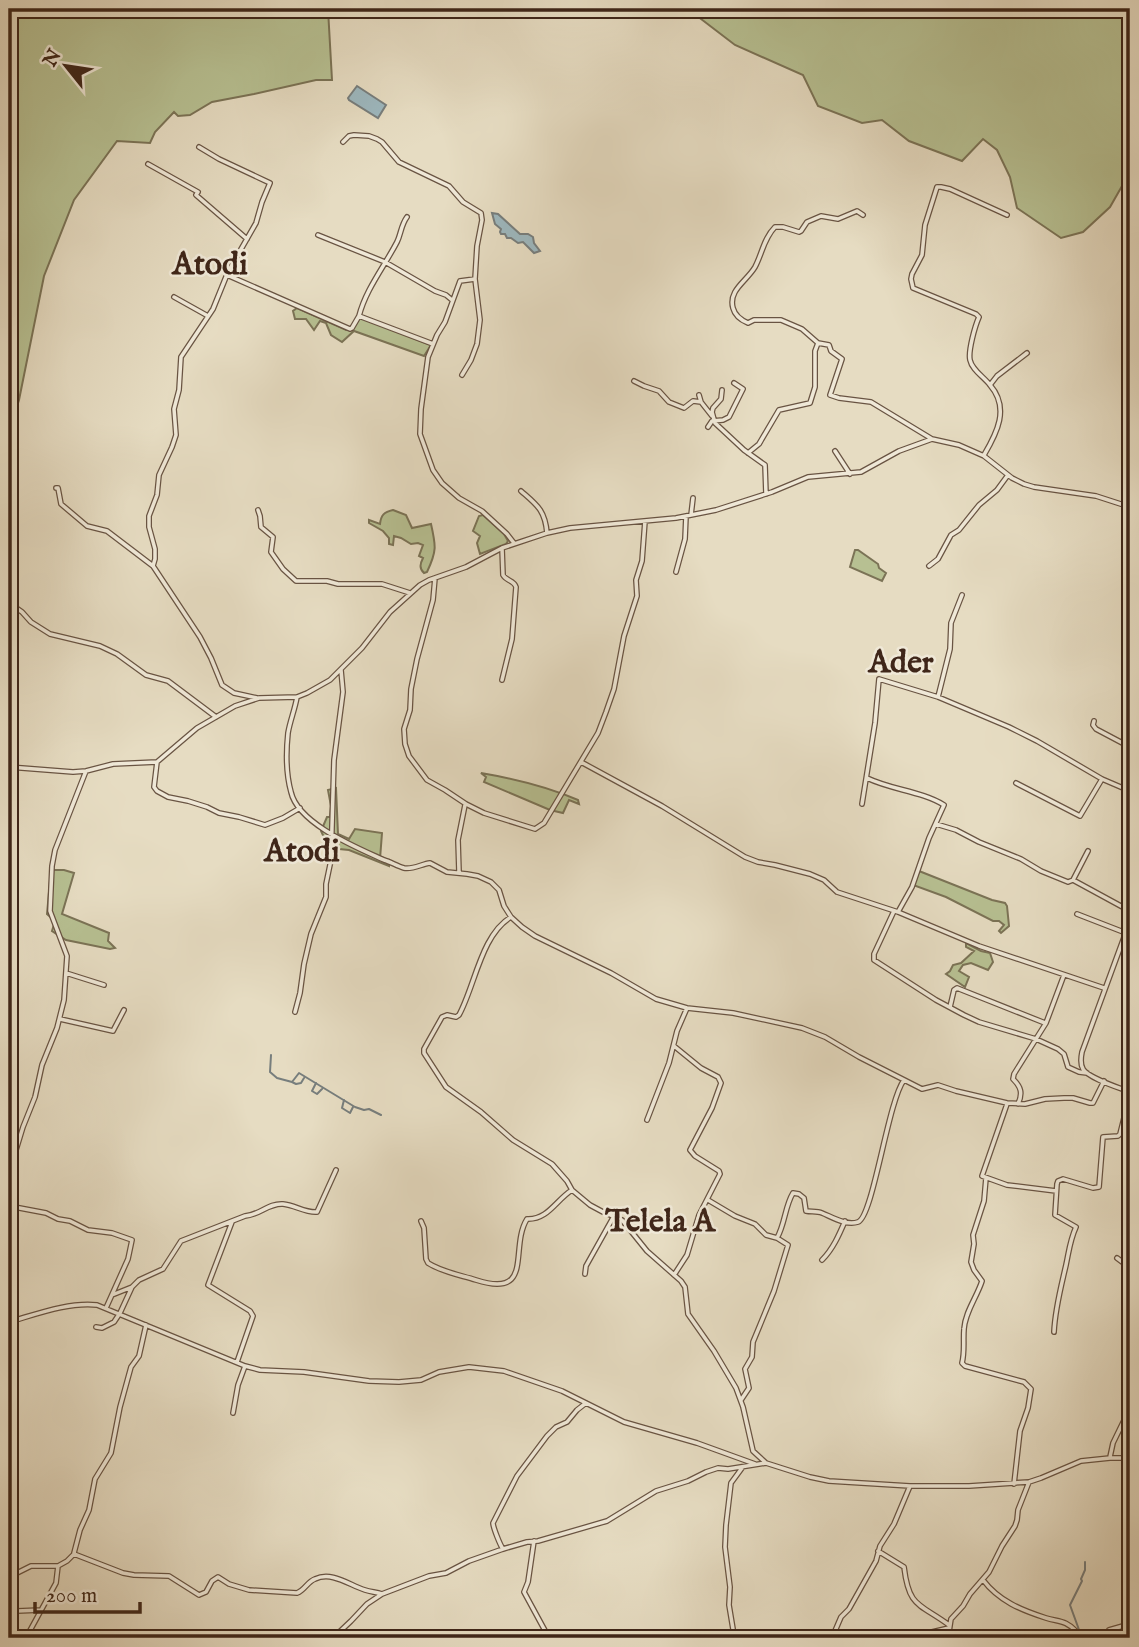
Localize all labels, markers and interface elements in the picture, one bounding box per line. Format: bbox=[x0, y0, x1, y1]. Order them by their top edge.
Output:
north arrow bbox=[32, 32, 102, 102]
text: N bbox=[38, 45, 68, 72]
district label: Atodi bbox=[170, 245, 248, 286]
district label: Ader bbox=[866, 643, 934, 684]
district label: Atodi bbox=[262, 832, 340, 873]
district label: Telela A bbox=[604, 1202, 716, 1243]
scale bar bbox=[35, 1570, 140, 1614]
text: 200 m bbox=[46, 1583, 97, 1610]

